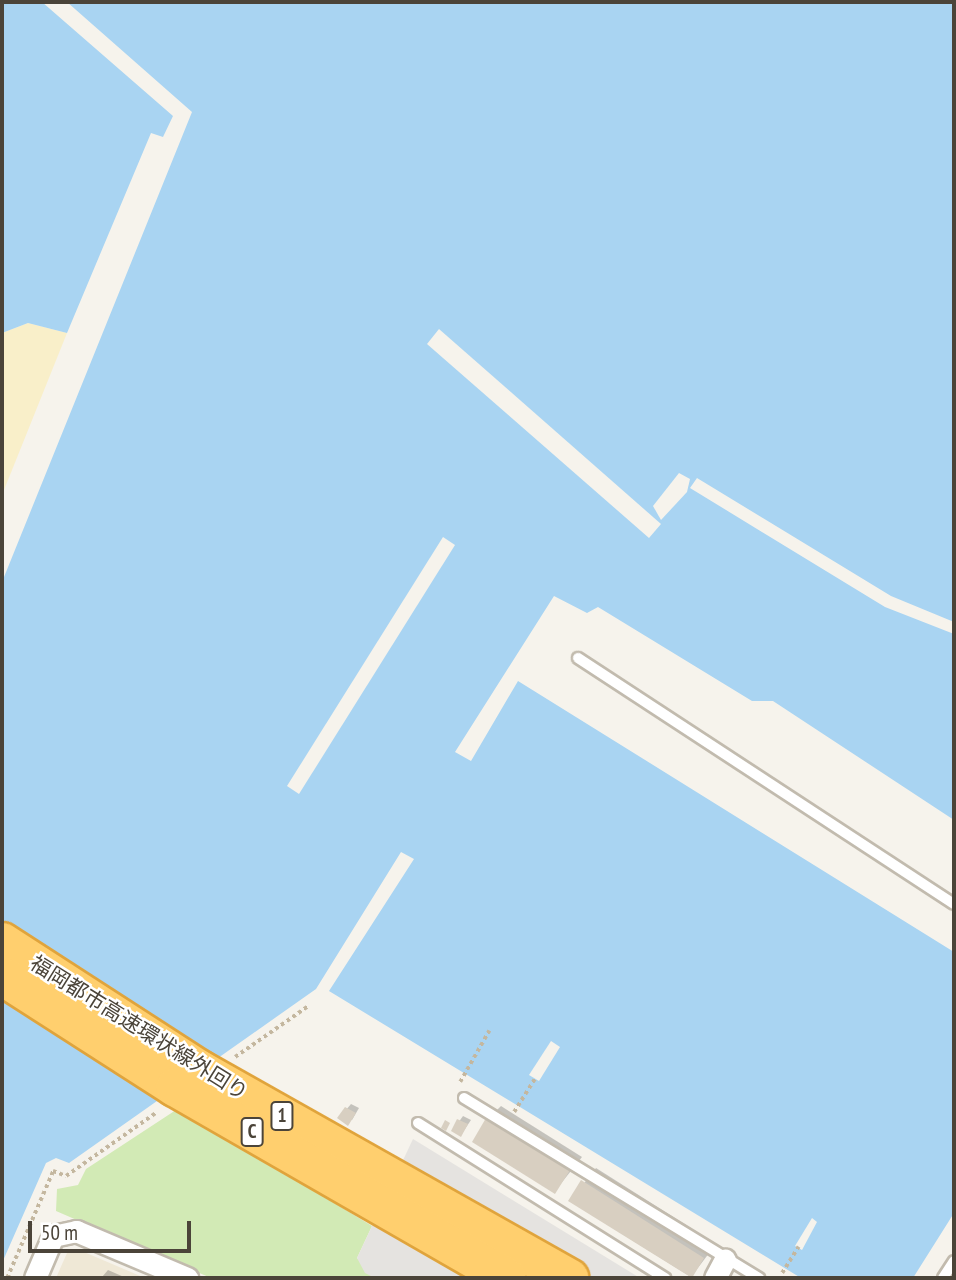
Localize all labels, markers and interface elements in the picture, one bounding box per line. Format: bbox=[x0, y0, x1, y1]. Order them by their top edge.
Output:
street label: 福岡都市高速環状線外回り bbox=[25, 951, 253, 1105]
road number: 1 bbox=[270, 1100, 294, 1132]
road number: C bbox=[240, 1116, 264, 1148]
scale bar bbox=[32, 1206, 194, 1250]
text: 50 m bbox=[41, 1219, 78, 1246]

